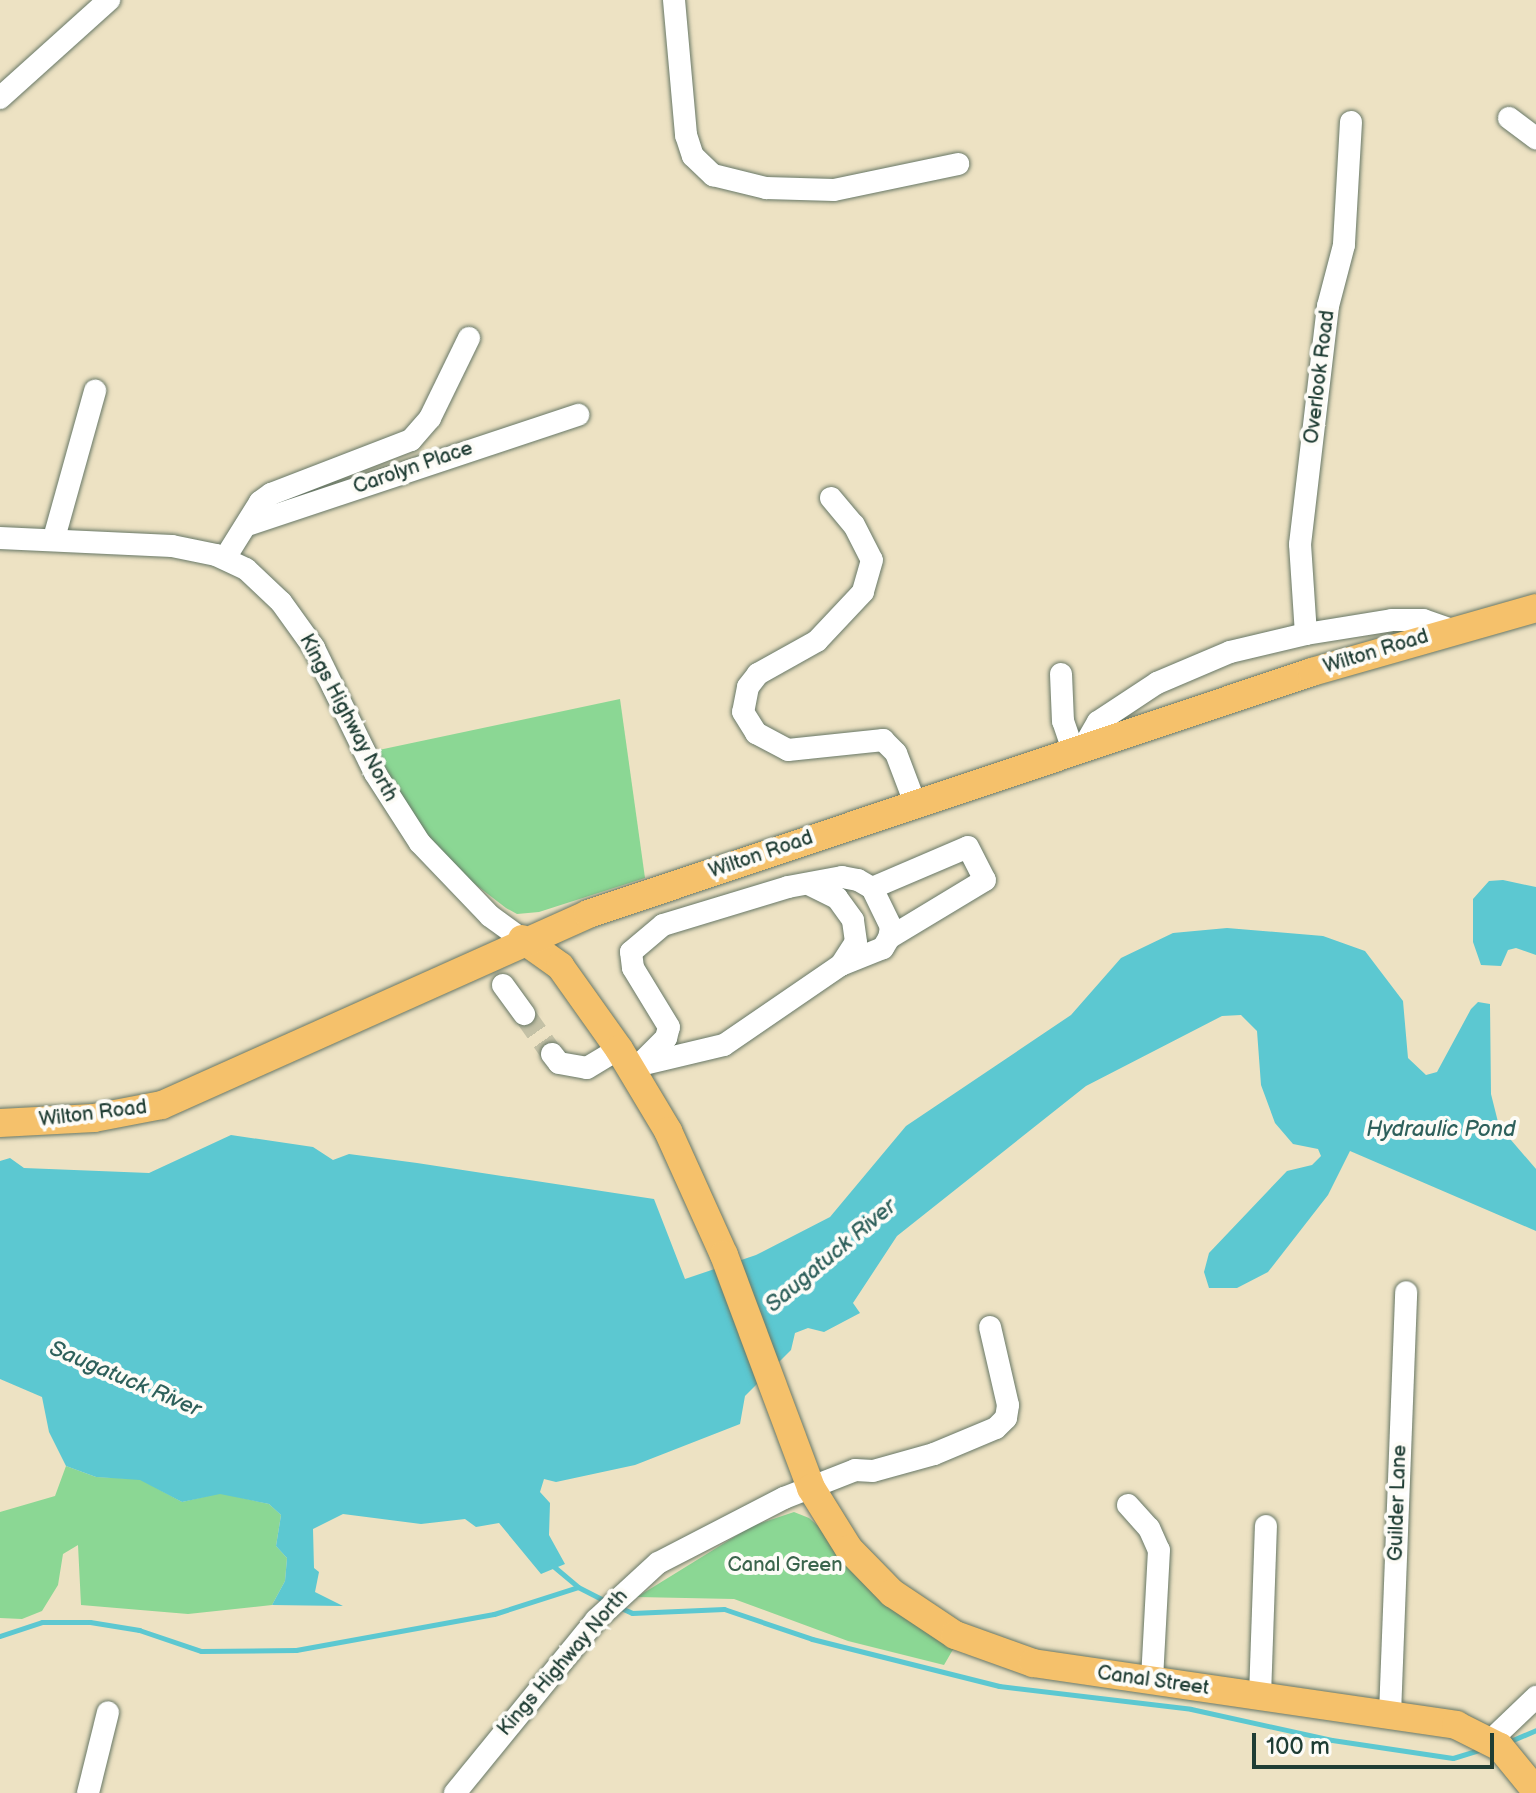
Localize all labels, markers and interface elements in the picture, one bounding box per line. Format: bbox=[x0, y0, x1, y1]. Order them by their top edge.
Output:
street label: Overlook Road bbox=[1300, 309, 1340, 445]
street label: Carolyn Place bbox=[350, 436, 476, 500]
street label: Wilton Road bbox=[1321, 625, 1431, 679]
street label: Kings Highway North bbox=[293, 630, 403, 806]
street label: Wilton Road bbox=[706, 826, 816, 884]
street label: Wilton Road bbox=[38, 1095, 148, 1133]
water label: Hydraulic Pond bbox=[1366, 1117, 1516, 1143]
water label: Saugatuck River bbox=[760, 1194, 902, 1318]
water label: Saugatuck River bbox=[45, 1335, 205, 1423]
street label: Guilder Lane bbox=[1384, 1444, 1412, 1562]
park label: Canal Green bbox=[728, 1553, 842, 1577]
street label: Kings Highway North bbox=[492, 1584, 634, 1742]
street label: Canal Street bbox=[1095, 1661, 1211, 1701]
scale bar bbox=[1256, 1717, 1498, 1767]
text: 100 m bbox=[1266, 1732, 1330, 1761]

